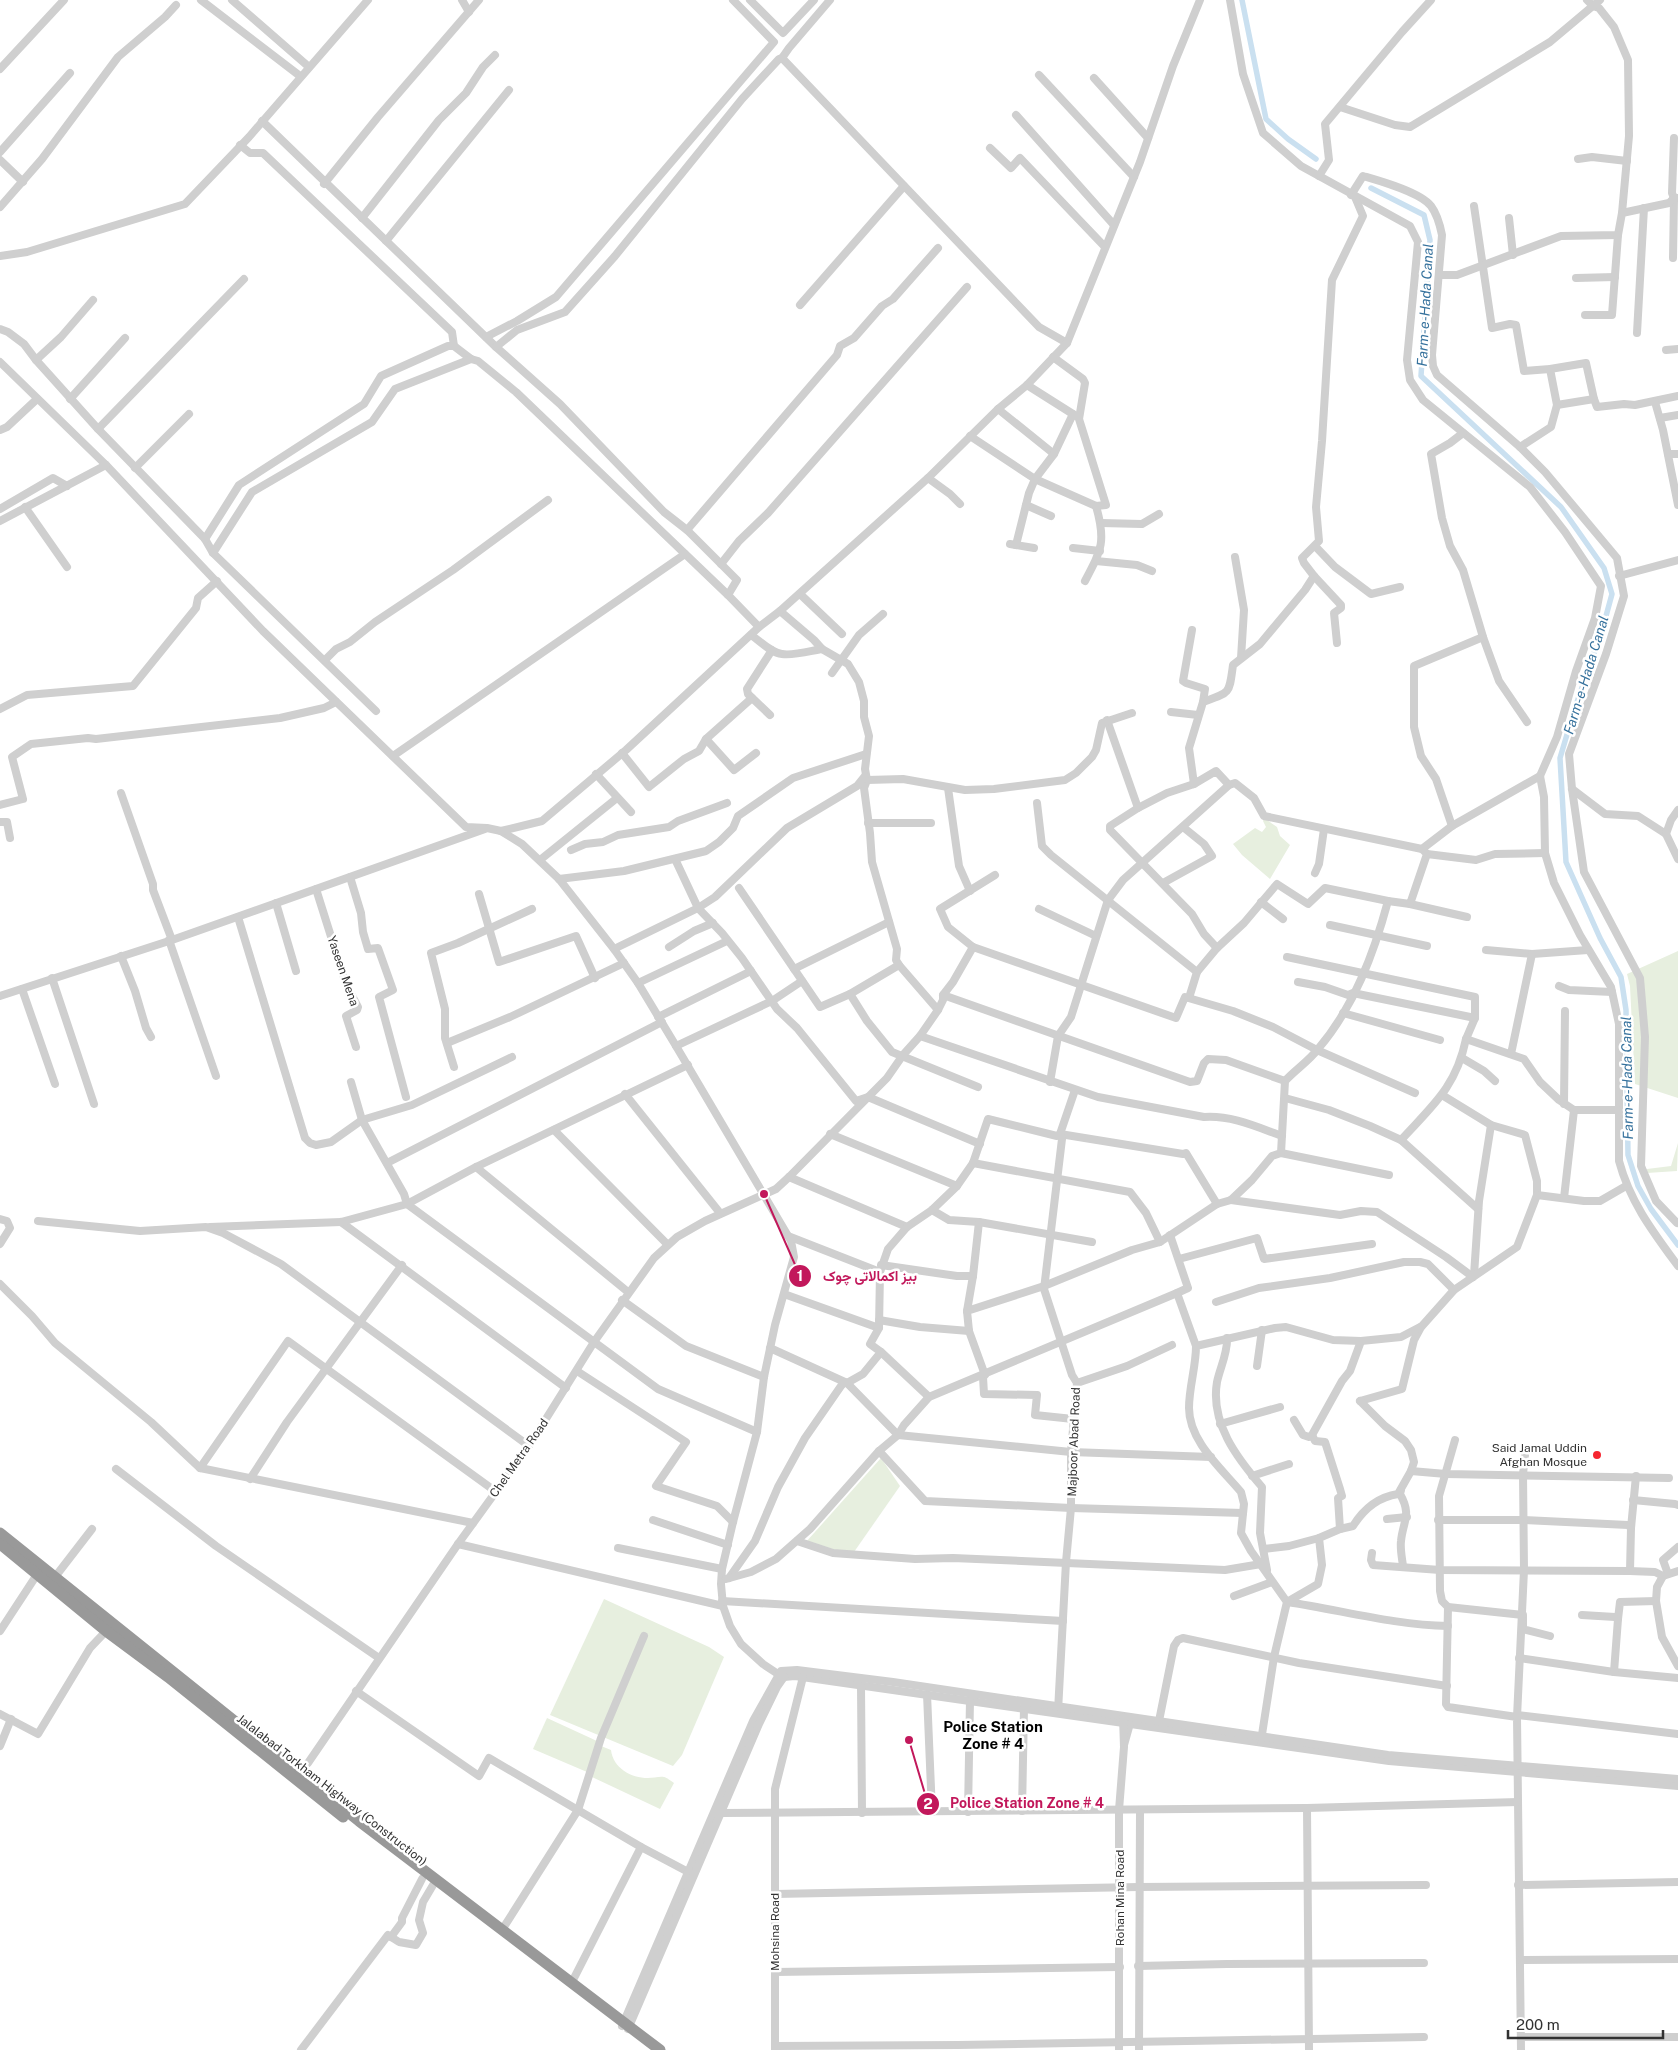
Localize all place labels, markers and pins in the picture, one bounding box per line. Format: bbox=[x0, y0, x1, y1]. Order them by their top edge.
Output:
callout: بیز اکمالاتی چوک bbox=[788, 1262, 927, 1291]
place label: Said Jamal Uddin Afghan Mosque bbox=[1492, 1441, 1587, 1469]
marker: Said Jamal Uddin Afghan Mosque bbox=[1591, 1449, 1603, 1461]
callout: Police Station Zone # 4 bbox=[915, 1789, 1114, 1818]

